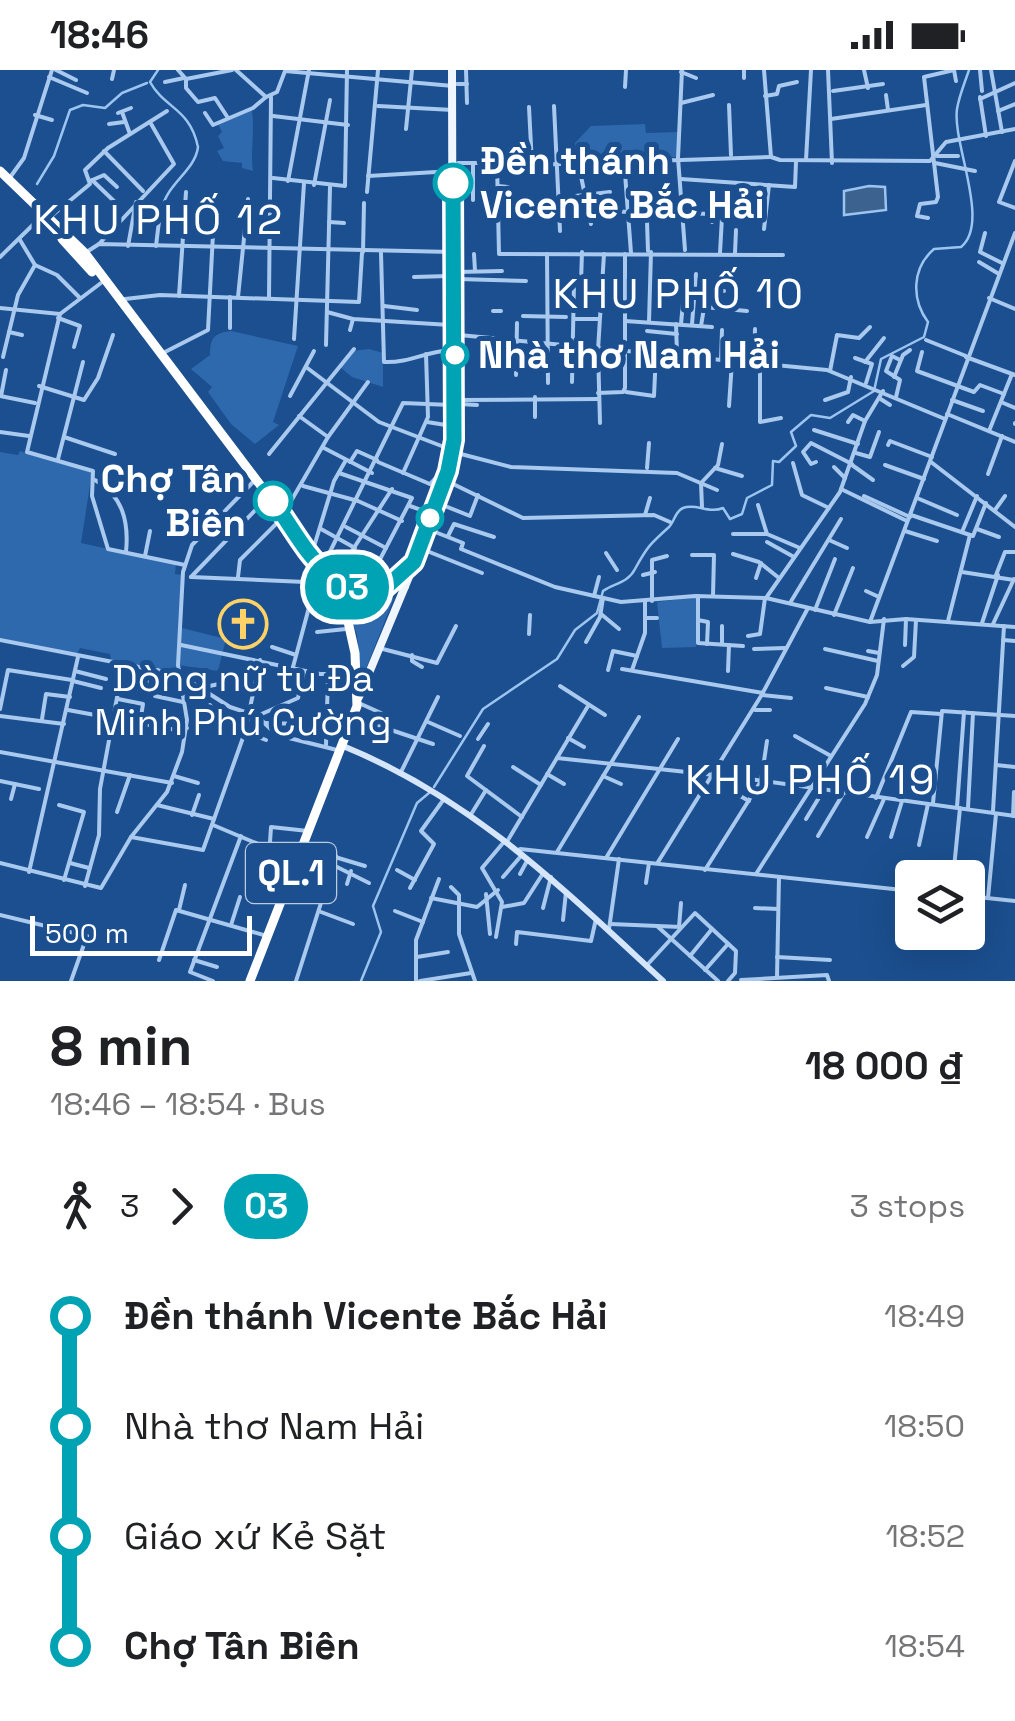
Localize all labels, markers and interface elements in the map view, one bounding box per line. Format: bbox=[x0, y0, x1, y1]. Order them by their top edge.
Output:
text: 18:46 bbox=[50, 11, 149, 59]
place label: Đền thánh Vicente Bắc Hải bbox=[480, 137, 765, 229]
marker: Đền thánh Vicente Bắc Hải bbox=[434, 164, 472, 202]
district label: KHU PHỐ 12 bbox=[33, 193, 285, 246]
district label: KHU PHỐ 10 bbox=[552, 267, 806, 320]
place label: Nhà thơ Nam Hải bbox=[478, 331, 780, 379]
marker: Nhà thơ Nam Hải bbox=[442, 342, 468, 368]
place label: Chợ Tân Biên bbox=[101, 455, 246, 547]
marker: Chợ Tân Biên bbox=[254, 482, 292, 520]
unlabelled marker bbox=[417, 505, 443, 531]
line badge: 03 bbox=[302, 554, 392, 620]
text: 03 bbox=[325, 565, 369, 609]
church icon: Dòng nữ tu Đa Minh Phú Cường bbox=[217, 598, 269, 650]
place label: Dòng nữ tu Đa Minh Phú Cường bbox=[94, 654, 392, 746]
district label: KHU PHỐ 19 bbox=[685, 753, 937, 806]
road number: QL.1 bbox=[246, 843, 336, 903]
map controls bbox=[895, 860, 985, 950]
button: layers bbox=[895, 860, 985, 950]
scale bar bbox=[30, 911, 252, 956]
text: 500 m bbox=[45, 915, 129, 951]
text: 8 min bbox=[50, 1011, 192, 1081]
text: 18 000 ₫ bbox=[805, 1042, 965, 1090]
text: 18:46 – 18:54 · Bus bbox=[50, 1084, 326, 1124]
icon: walk bbox=[50, 1179, 105, 1234]
icon: forward bbox=[154, 1179, 209, 1234]
text: 03 bbox=[244, 1184, 288, 1228]
text: 3 bbox=[120, 1186, 139, 1226]
text: 3 stops bbox=[850, 1186, 965, 1226]
text: Đền thánh Vicente Bắc Hải bbox=[124, 1292, 608, 1340]
text: 18:49 bbox=[884, 1296, 965, 1336]
text: Nhà thơ Nam Hải bbox=[124, 1402, 424, 1450]
text: 18:50 bbox=[884, 1406, 965, 1446]
text: Giáo xứ Kẻ Sặt bbox=[124, 1512, 387, 1560]
text: 18:52 bbox=[885, 1516, 965, 1556]
text: Chợ Tân Biên bbox=[124, 1622, 360, 1670]
text: 18:54 bbox=[884, 1626, 965, 1666]

